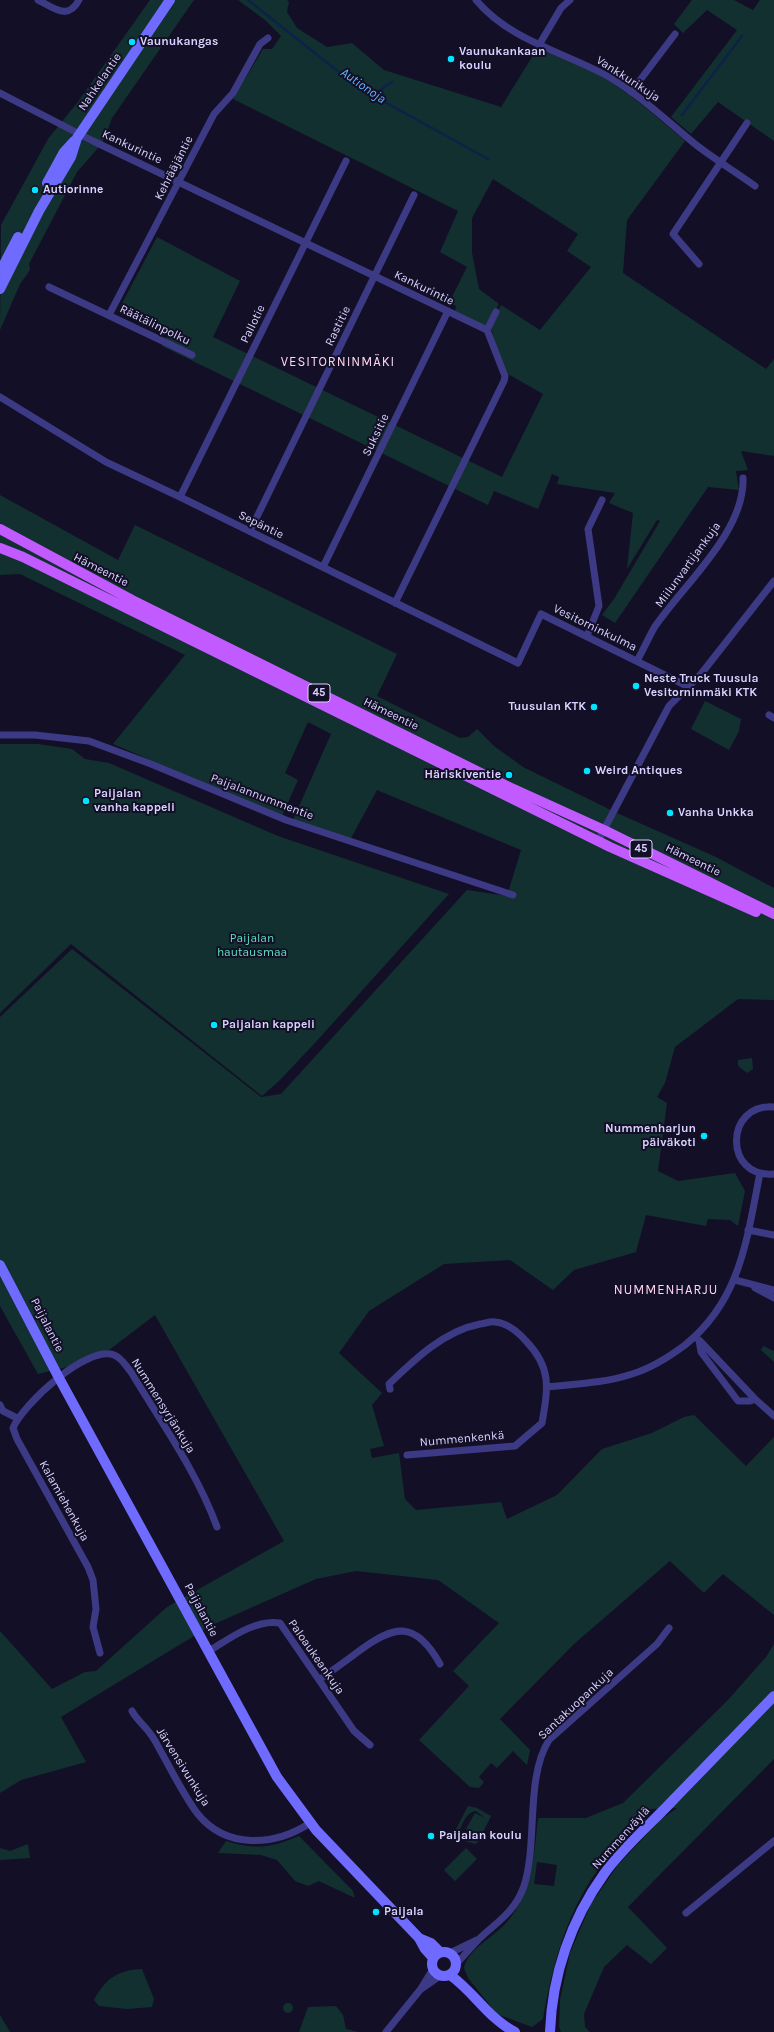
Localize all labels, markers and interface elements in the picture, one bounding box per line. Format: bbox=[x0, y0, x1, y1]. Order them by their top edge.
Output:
place label: Vaunukangas bbox=[140, 35, 218, 49]
marker: Vaunukangas bbox=[127, 37, 137, 47]
place label: Vaunukankaan koulu bbox=[459, 45, 546, 73]
street label: Nahkelantie bbox=[75, 50, 125, 114]
street label: Vankkurikuja bbox=[593, 53, 663, 105]
marker: Vaunukankaan koulu bbox=[446, 54, 456, 64]
water label: Autionoja bbox=[337, 65, 389, 107]
street label: Kankurintie bbox=[100, 127, 164, 167]
street label: Kehrääjäntie bbox=[152, 133, 196, 203]
place label: Autiorinne bbox=[43, 183, 103, 197]
marker: Autiorinne bbox=[30, 185, 40, 195]
street label: Kankurintie bbox=[392, 267, 456, 309]
street label: Räätälinpolku bbox=[117, 302, 193, 348]
street label: Pallotie bbox=[238, 303, 268, 345]
street label: Rastitie bbox=[322, 304, 354, 348]
district label: VESITORNINMÄKI bbox=[281, 354, 395, 370]
street label: Suksitie bbox=[360, 411, 392, 459]
street label: Sepäntie bbox=[236, 508, 286, 542]
street label: Miilunvartijankuja bbox=[652, 519, 724, 611]
street label: Hämeentie bbox=[71, 550, 131, 590]
street label: Vesitorninkulma bbox=[551, 602, 639, 654]
place label: Neste Truck Tuusula Vesitorninmäki KTK bbox=[644, 672, 758, 700]
marker: Neste Truck Tuusula Vesitorninmäki KTK bbox=[631, 681, 641, 691]
road number: 45 bbox=[308, 684, 330, 702]
street label: Hämeentie bbox=[361, 694, 421, 734]
place label: Tuusulan KTK bbox=[508, 700, 586, 714]
marker: Tuusulan KTK bbox=[589, 702, 599, 712]
place label: Weird Antiques bbox=[595, 764, 682, 778]
marker: Weird Antiques bbox=[582, 766, 592, 776]
place label: Häriskiventie bbox=[424, 768, 501, 782]
marker: Häriskiventie bbox=[504, 770, 514, 780]
street label: Paijalannummentie bbox=[209, 771, 315, 823]
place label: Paijalan vanha kappeli bbox=[94, 787, 175, 815]
marker: Paijalan vanha kappeli bbox=[81, 796, 91, 806]
place label: Vanha Unkka bbox=[678, 806, 754, 820]
marker: Vanha Unkka bbox=[665, 808, 675, 818]
road number: 45 bbox=[630, 840, 652, 858]
street label: Hämeentie bbox=[663, 840, 723, 880]
park label: Paijalan hautausmaa bbox=[217, 932, 287, 960]
place label: Paijalan kappeli bbox=[222, 1018, 315, 1032]
marker: Paijalan kappeli bbox=[209, 1020, 219, 1030]
place label: Nummenharjun päiväkoti bbox=[605, 1122, 696, 1150]
marker: Nummenharjun päiväkoti bbox=[699, 1131, 709, 1141]
district label: NUMMENHARJU bbox=[614, 1282, 718, 1298]
street label: Paijalantie bbox=[27, 1296, 67, 1354]
street label: Nummensyrjänkuja bbox=[128, 1356, 198, 1456]
street label: Nummenkenkä bbox=[419, 1428, 505, 1450]
street label: Kalamiehenkuja bbox=[36, 1458, 92, 1544]
street label: Paijalantie bbox=[181, 1581, 221, 1639]
street label: Paloaukeankuja bbox=[285, 1617, 347, 1697]
street label: Santakuopankuja bbox=[535, 1665, 617, 1743]
street label: Järvensivunkuja bbox=[153, 1725, 213, 1809]
street label: Nummenväylä bbox=[589, 1804, 653, 1872]
place label: Paijalan koulu bbox=[439, 1829, 522, 1843]
marker: Paijalan koulu bbox=[426, 1831, 436, 1841]
place label: Paijala bbox=[384, 1905, 424, 1919]
marker: Paijala bbox=[371, 1907, 381, 1917]

